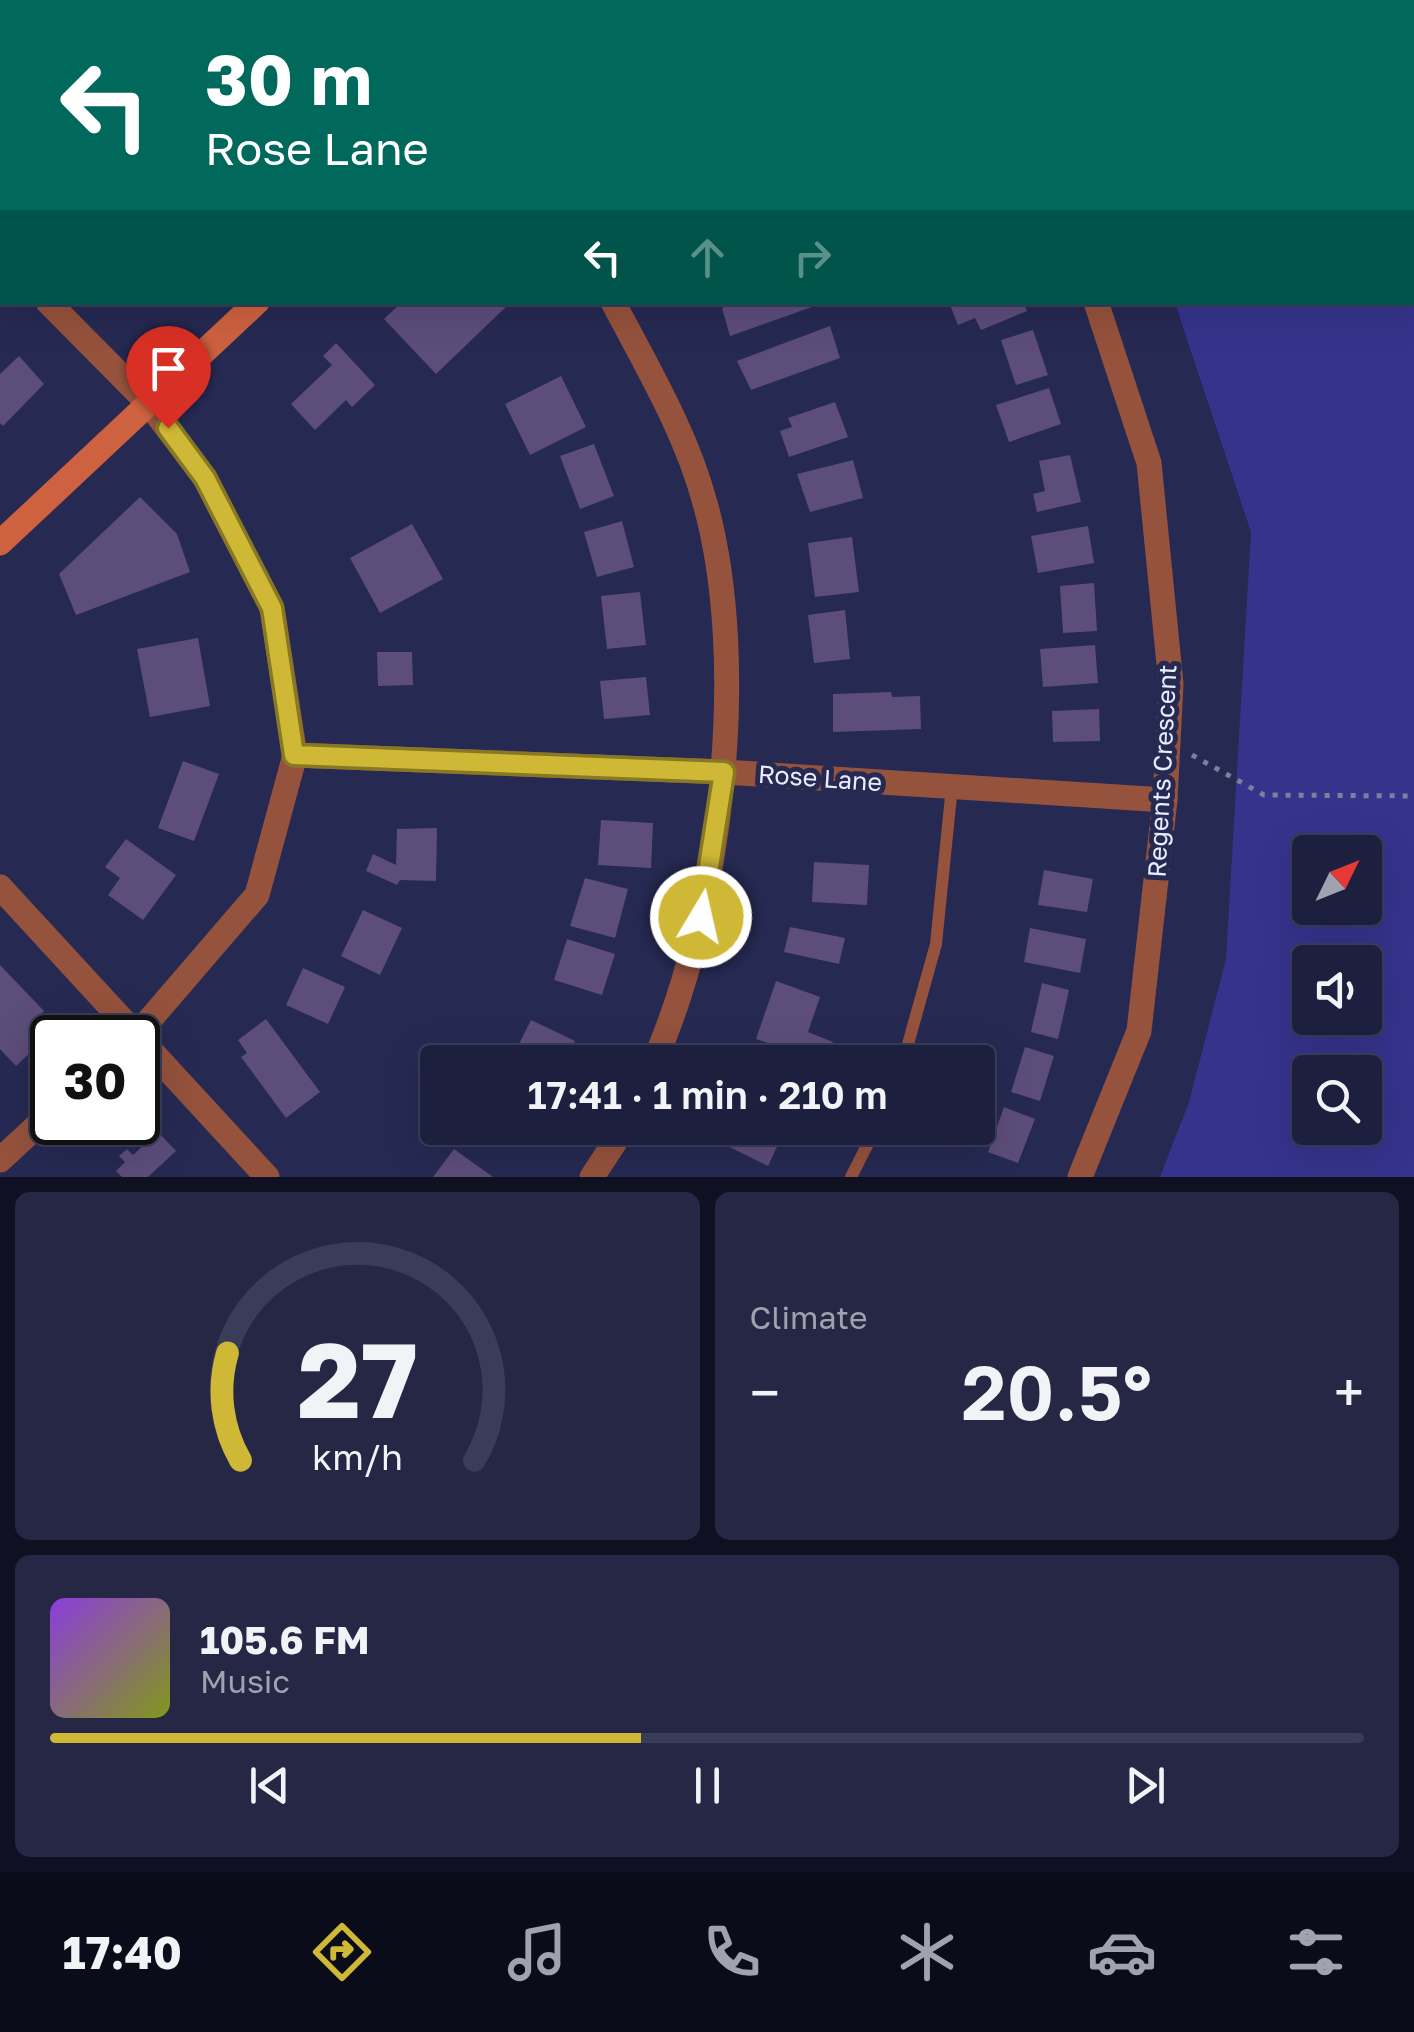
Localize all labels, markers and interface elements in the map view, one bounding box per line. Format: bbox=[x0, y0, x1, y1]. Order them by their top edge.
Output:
text: 30 m bbox=[205, 36, 372, 120]
icon: left bbox=[40, 40, 170, 170]
text: Rose Lane bbox=[205, 121, 429, 175]
icon: left bbox=[575, 230, 630, 285]
icon: ahead bbox=[680, 230, 735, 285]
icon: right bbox=[785, 230, 840, 285]
pin bbox=[126, 326, 211, 429]
icon: arrive bbox=[141, 341, 196, 396]
street label: Regents Crescent bbox=[1140, 664, 1183, 878]
street label: Rose Lane bbox=[757, 758, 883, 797]
north arrow bbox=[1292, 835, 1382, 925]
map controls bbox=[1292, 835, 1382, 1145]
position arrow bbox=[649, 865, 753, 969]
button: sound bbox=[1292, 945, 1382, 1035]
speed limit sign: 30 bbox=[30, 1015, 160, 1145]
button: search bbox=[1292, 1055, 1382, 1145]
text: 17:41 · 1 min · 210 m bbox=[527, 1072, 888, 1117]
text: Climate bbox=[750, 1298, 868, 1336]
text: 27 bbox=[297, 1316, 417, 1441]
text: 20.5° bbox=[962, 1346, 1152, 1437]
text: − bbox=[750, 1359, 780, 1425]
text: + bbox=[1334, 1359, 1364, 1425]
text: km/h bbox=[312, 1435, 403, 1478]
text: 105.6 FM bbox=[200, 1617, 370, 1662]
text: Music bbox=[200, 1662, 290, 1700]
icon: previous bbox=[242, 1758, 297, 1813]
icon: pause bbox=[680, 1758, 735, 1813]
icon: next bbox=[1118, 1758, 1173, 1813]
icon: directions bbox=[307, 1917, 377, 1987]
icon: music bbox=[502, 1917, 572, 1987]
icon: phone bbox=[697, 1917, 767, 1987]
icon: climate bbox=[892, 1917, 962, 1987]
icon: car bbox=[1087, 1917, 1157, 1987]
icon: filters bbox=[1281, 1917, 1351, 1987]
text: 17:40 bbox=[62, 1925, 182, 1979]

